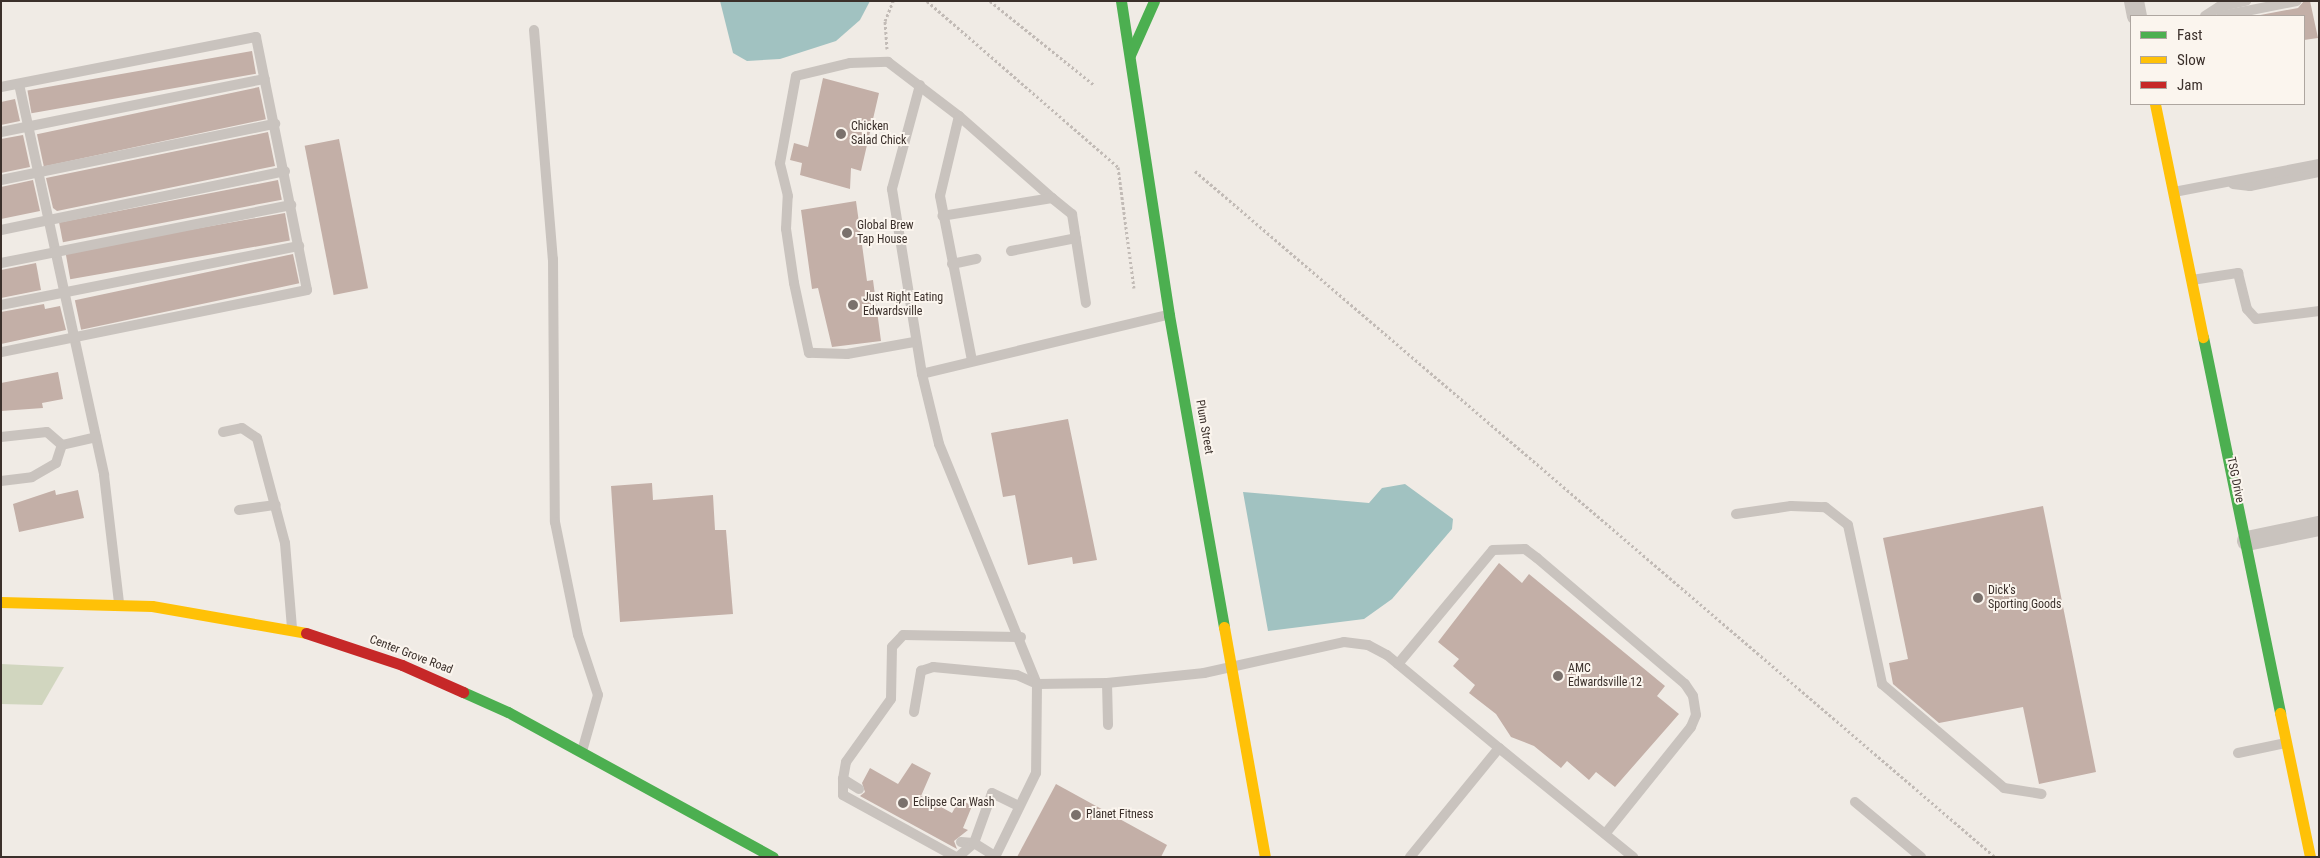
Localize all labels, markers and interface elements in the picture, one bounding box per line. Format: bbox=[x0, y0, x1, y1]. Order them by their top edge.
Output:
legend bbox=[2130, 15, 2305, 105]
text: Fast bbox=[2177, 26, 2202, 44]
text: Slow bbox=[2177, 51, 2206, 69]
text: Jam bbox=[2177, 76, 2203, 94]
place label: Chicken Salad Chick bbox=[851, 120, 906, 148]
marker: Chicken Salad Chick bbox=[835, 128, 847, 140]
place label: Global Brew Tap House bbox=[857, 219, 914, 247]
marker: Global Brew Tap House bbox=[841, 227, 853, 239]
place label: Just Right Eating Edwardsville bbox=[863, 291, 943, 319]
marker: Just Right Eating Edwardsville bbox=[847, 299, 859, 311]
street label: Plum Street bbox=[1192, 399, 1216, 455]
street label: TSG Drive bbox=[2223, 456, 2247, 504]
place label: Dick's Sporting Goods bbox=[1988, 584, 2061, 612]
marker: Dick's Sporting Goods bbox=[1972, 592, 1984, 604]
street label: Center Grove Road bbox=[367, 633, 455, 677]
place label: AMC Edwardsville 12 bbox=[1568, 662, 1642, 690]
marker: AMC Edwardsville 12 bbox=[1552, 670, 1564, 682]
place label: Eclipse Car Wash bbox=[913, 796, 995, 810]
marker: Eclipse Car Wash bbox=[897, 797, 909, 809]
place label: Planet Fitness bbox=[1086, 808, 1153, 822]
marker: Planet Fitness bbox=[1070, 809, 1082, 821]

